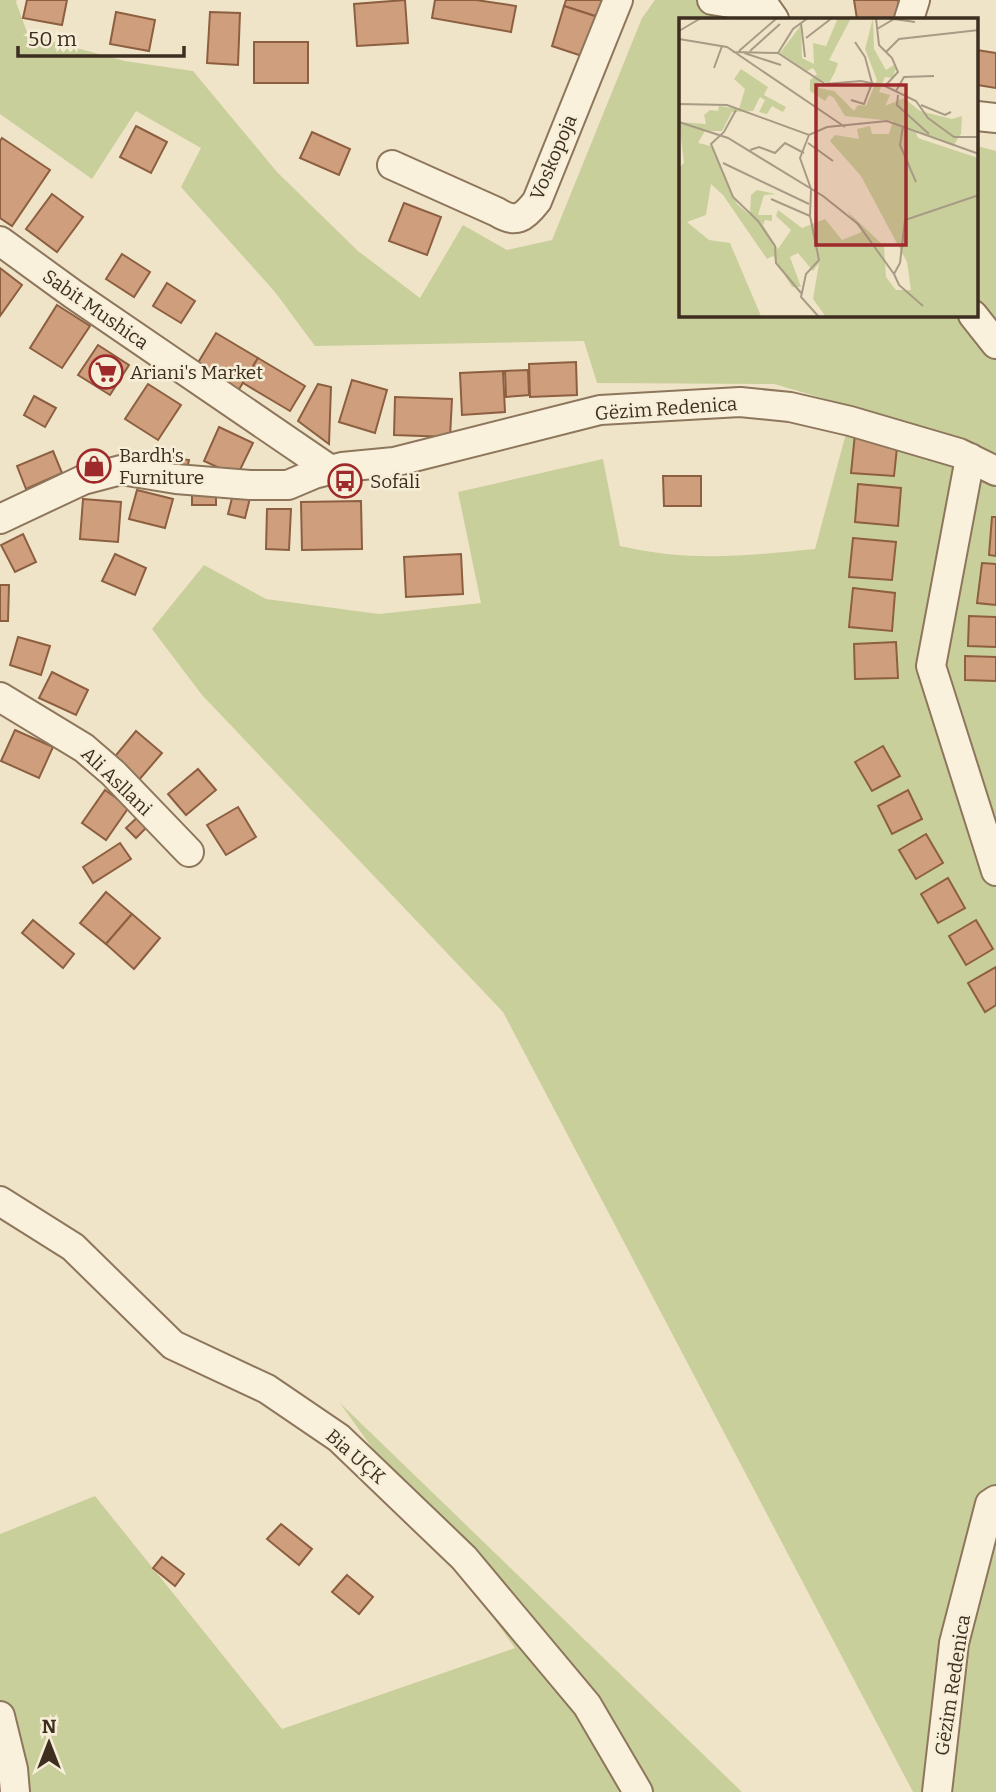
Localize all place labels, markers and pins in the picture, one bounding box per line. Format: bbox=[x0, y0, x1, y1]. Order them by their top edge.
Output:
supermarket icon: Ariani's Market bbox=[87, 353, 125, 391]
place label: Ariani's Market bbox=[130, 361, 263, 384]
place label: Bardh's Furniture bbox=[119, 444, 204, 489]
shop icon: Bardh's Furniture bbox=[75, 447, 113, 485]
bus stop icon: Sofali bbox=[326, 462, 364, 500]
place label: Sofali bbox=[370, 470, 420, 493]

